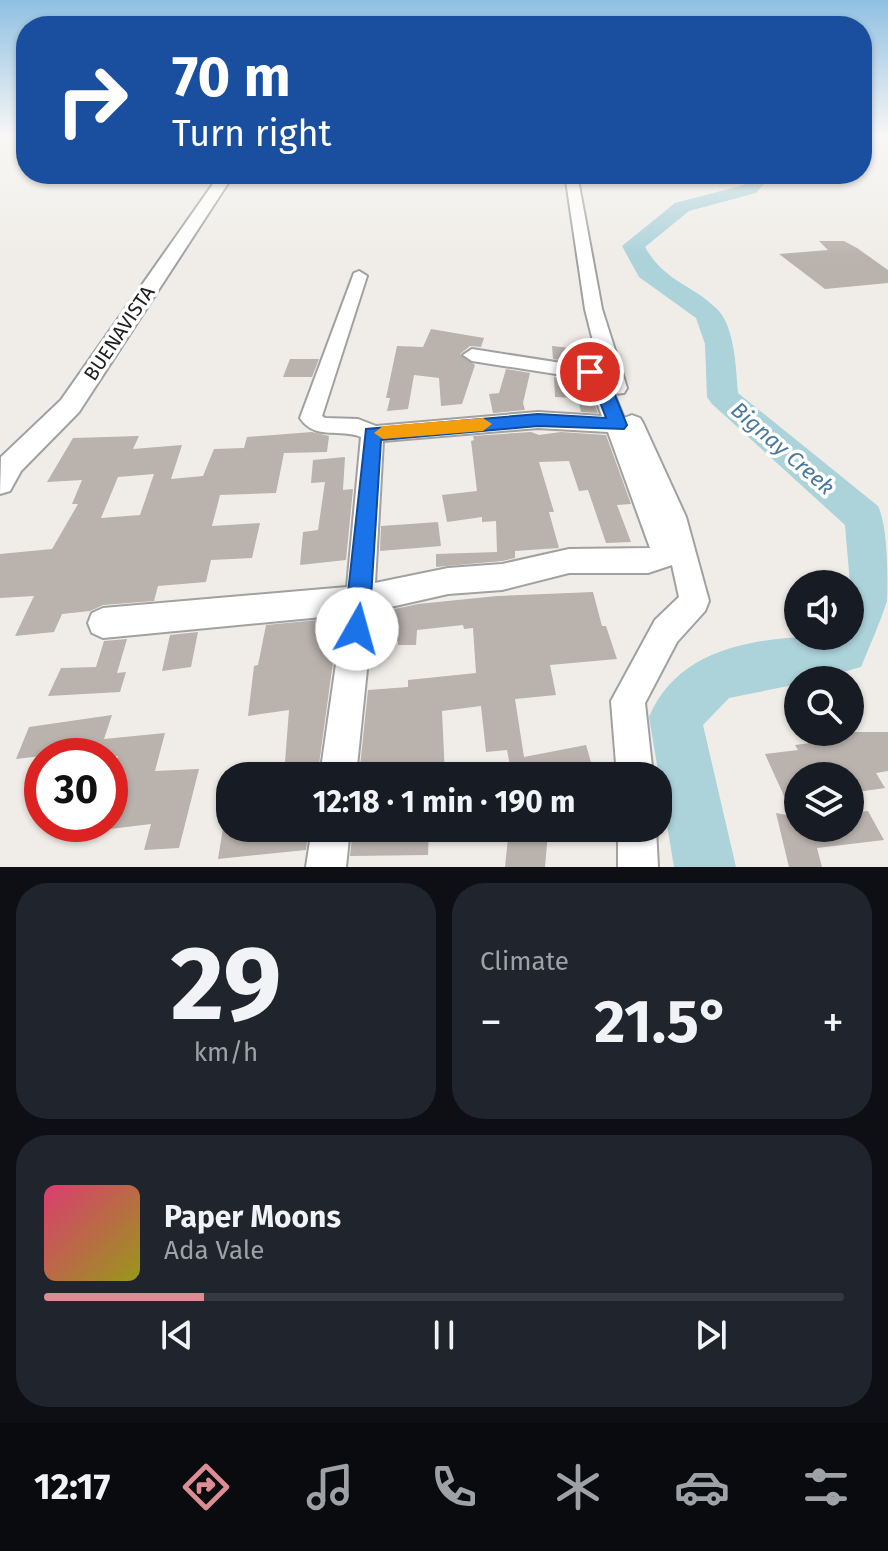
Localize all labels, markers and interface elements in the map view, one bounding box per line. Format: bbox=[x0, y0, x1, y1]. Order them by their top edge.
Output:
text: 70 m bbox=[172, 44, 291, 111]
icon: right bbox=[40, 48, 144, 152]
text: Turn right bbox=[172, 112, 332, 156]
street label: BUENAVISTA bbox=[79, 281, 160, 385]
pin bbox=[556, 338, 624, 406]
icon: arrive bbox=[568, 350, 612, 394]
water label: Bignay Creek bbox=[726, 396, 840, 501]
map controls bbox=[784, 570, 864, 842]
button: sound bbox=[784, 570, 864, 650]
position arrow bbox=[315, 587, 399, 671]
button: search bbox=[784, 666, 864, 746]
speed limit sign: 30 bbox=[24, 738, 128, 842]
button: layers bbox=[784, 762, 864, 842]
text: 12:18 · 1 min · 190 m bbox=[313, 784, 575, 820]
text: 29 bbox=[171, 922, 281, 1047]
text: Climate bbox=[480, 946, 569, 977]
text: 21.5° bbox=[594, 986, 730, 1058]
text: − bbox=[480, 996, 502, 1049]
text: + bbox=[822, 996, 844, 1049]
text: km/h bbox=[194, 1037, 258, 1068]
text: Paper Moons bbox=[164, 1199, 341, 1235]
text: Ada Vale bbox=[164, 1235, 264, 1266]
icon: previous bbox=[155, 1313, 199, 1357]
icon: pause bbox=[422, 1313, 466, 1357]
icon: next bbox=[689, 1313, 733, 1357]
icon: directions bbox=[178, 1459, 234, 1515]
icon: music bbox=[302, 1459, 358, 1515]
icon: phone bbox=[426, 1459, 482, 1515]
icon: climate bbox=[550, 1459, 606, 1515]
icon: car bbox=[674, 1459, 730, 1515]
icon: filters bbox=[798, 1459, 854, 1515]
text: 12:17 bbox=[34, 1465, 110, 1509]

